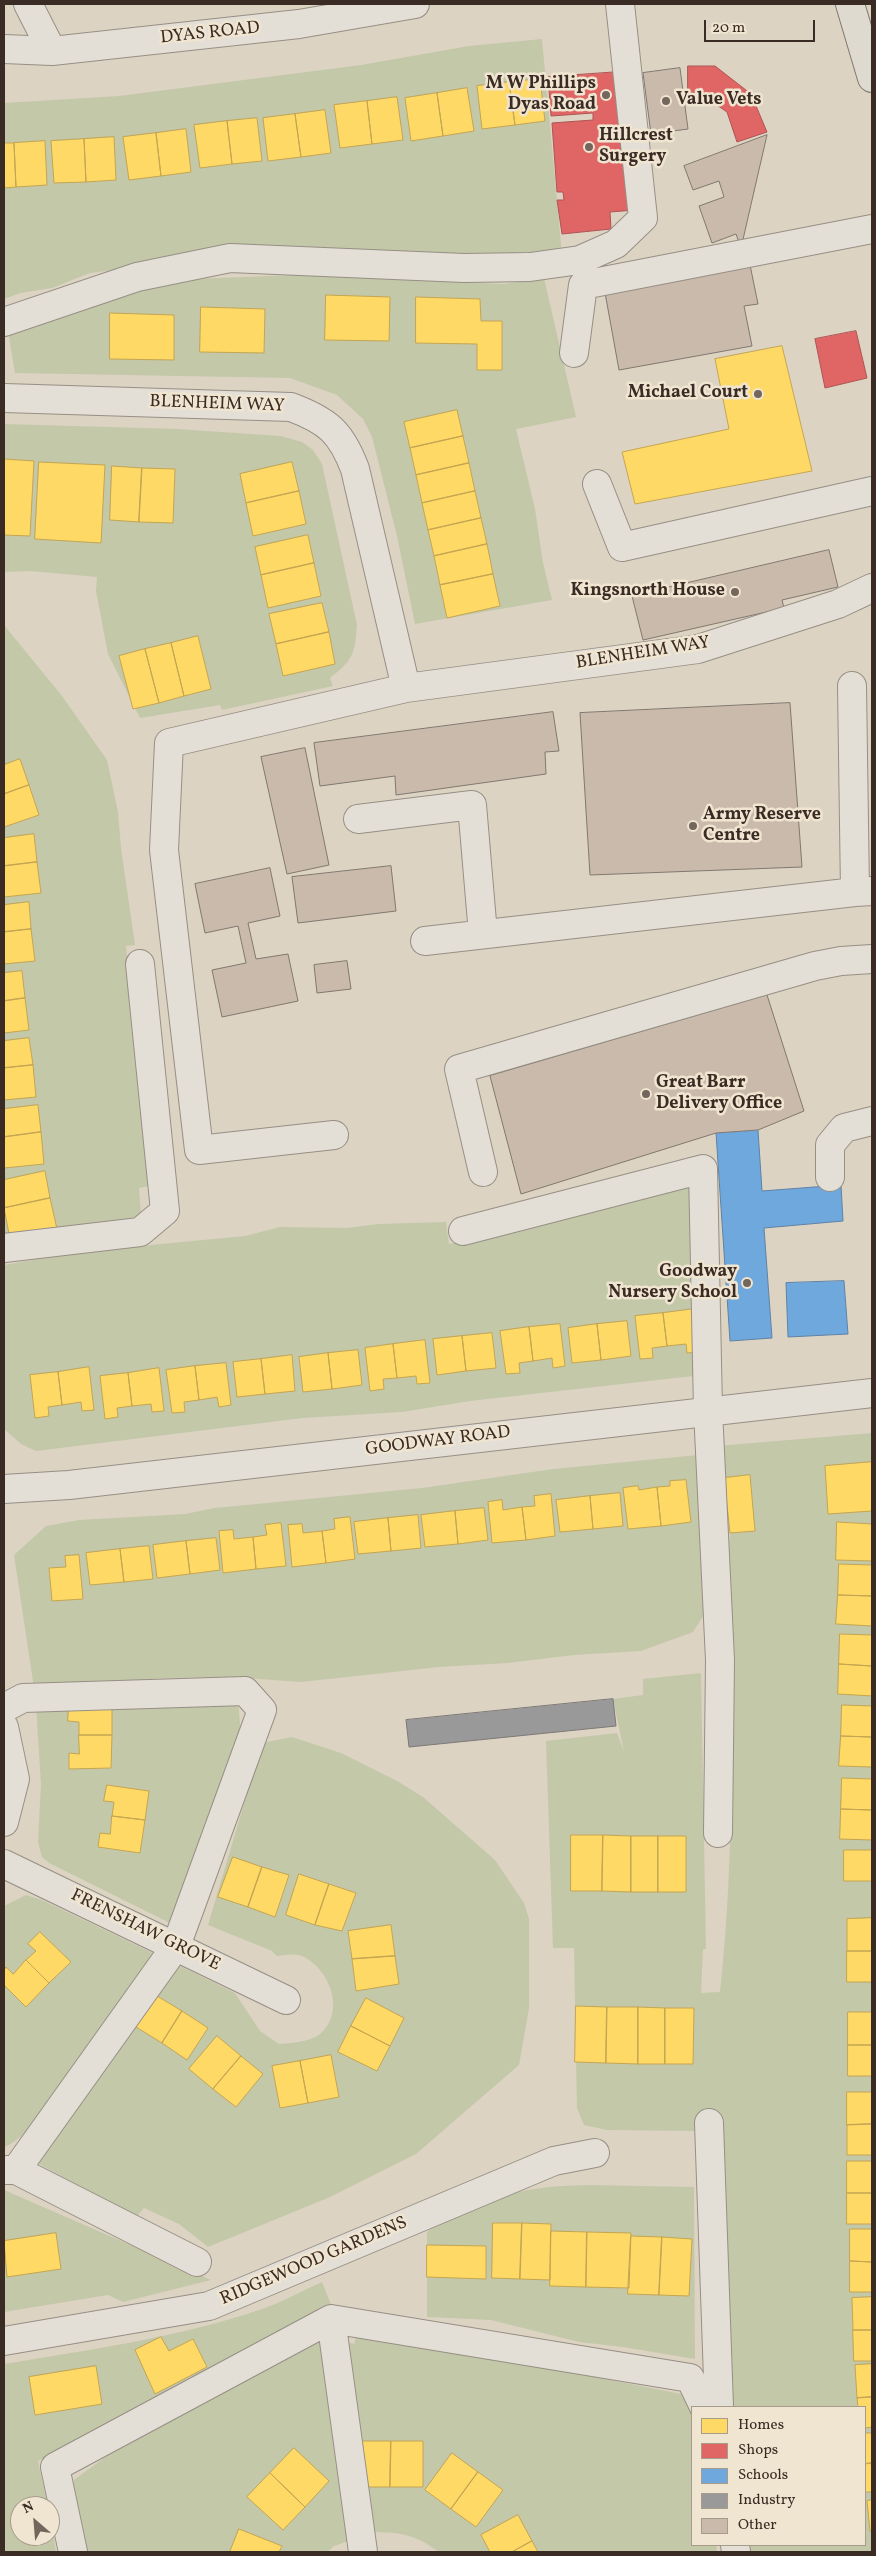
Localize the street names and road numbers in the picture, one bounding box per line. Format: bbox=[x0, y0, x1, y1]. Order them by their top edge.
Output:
street label: DYAS ROAD bbox=[159, 18, 261, 50]
street label: BLENHEIM WAY bbox=[149, 392, 285, 418]
street label: BLENHEIM WAY bbox=[574, 633, 712, 675]
street label: GOODWAY ROAD bbox=[364, 1422, 512, 1462]
street label: FRENSHAW GROVE bbox=[67, 1885, 223, 1977]
street label: RIDGEWOOD GARDENS bbox=[217, 2213, 411, 2311]

